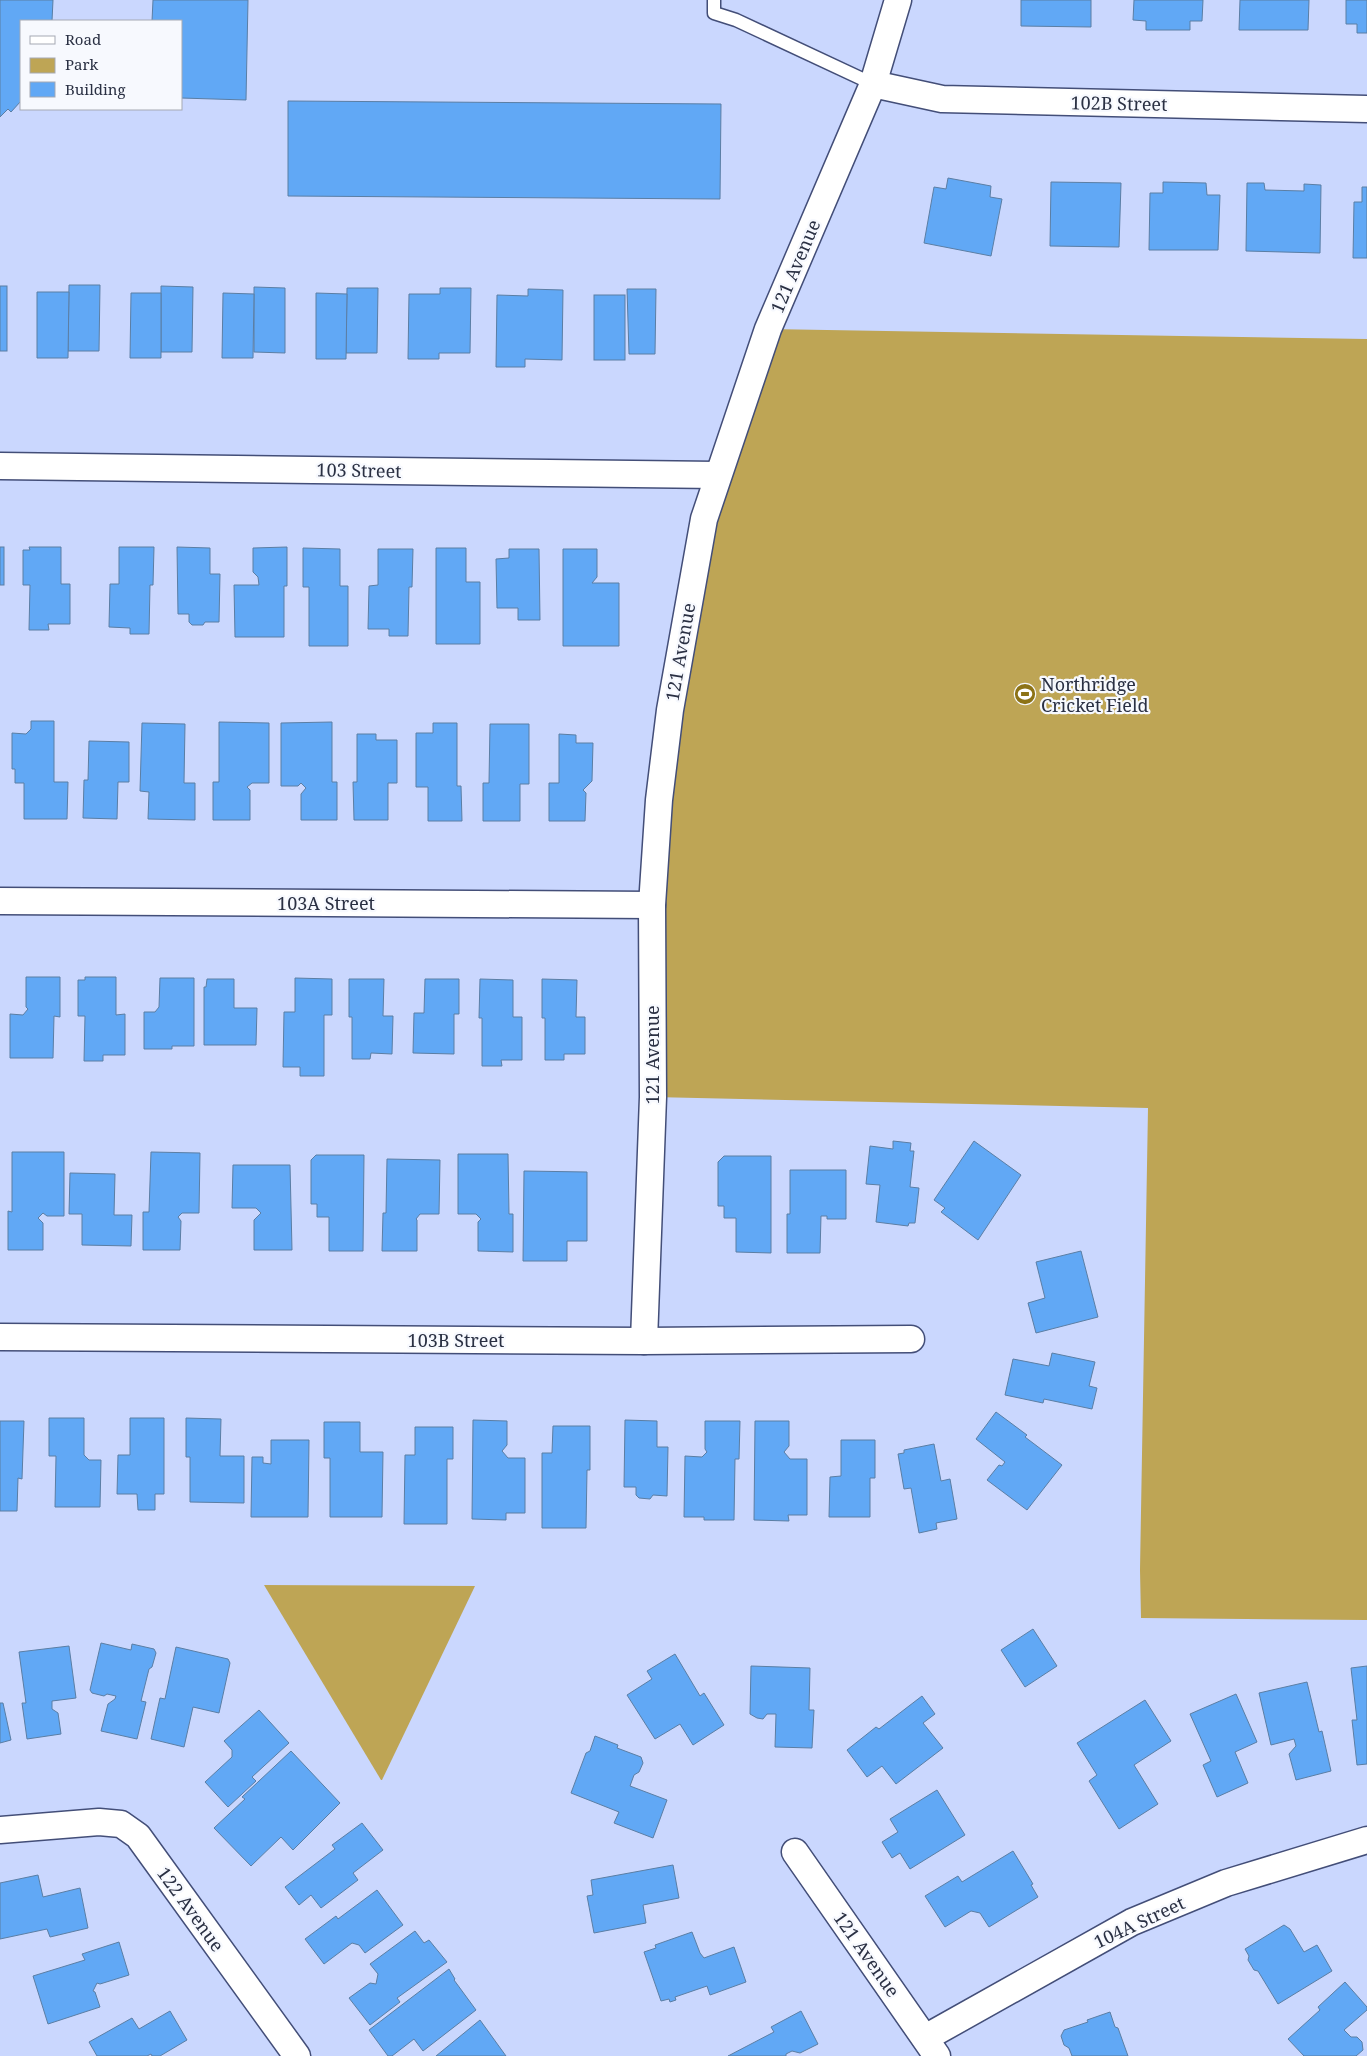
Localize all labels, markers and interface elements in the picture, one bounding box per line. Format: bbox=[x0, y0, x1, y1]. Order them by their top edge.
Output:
legend bbox=[20, 20, 182, 110]
text: Road bbox=[65, 29, 101, 49]
text: Park bbox=[65, 54, 99, 74]
text: Building bbox=[65, 79, 126, 99]
street label: 102B Street bbox=[1070, 90, 1168, 116]
street label: 121 Avenue bbox=[765, 216, 825, 316]
street label: 103 Street bbox=[316, 457, 402, 483]
street label: 121 Avenue bbox=[660, 601, 700, 703]
place label: Northridge Cricket Field bbox=[1041, 672, 1149, 717]
sports icon: Northridge Cricket Field bbox=[1013, 682, 1037, 706]
street label: 103A Street bbox=[277, 891, 375, 915]
street label: 121 Avenue bbox=[640, 1005, 664, 1105]
street label: 103B Street bbox=[408, 1328, 504, 1352]
street label: 122 Avenue bbox=[152, 1862, 230, 1956]
street label: 104A Street bbox=[1090, 1890, 1188, 1954]
street label: 121 Avenue bbox=[829, 1906, 905, 2002]

